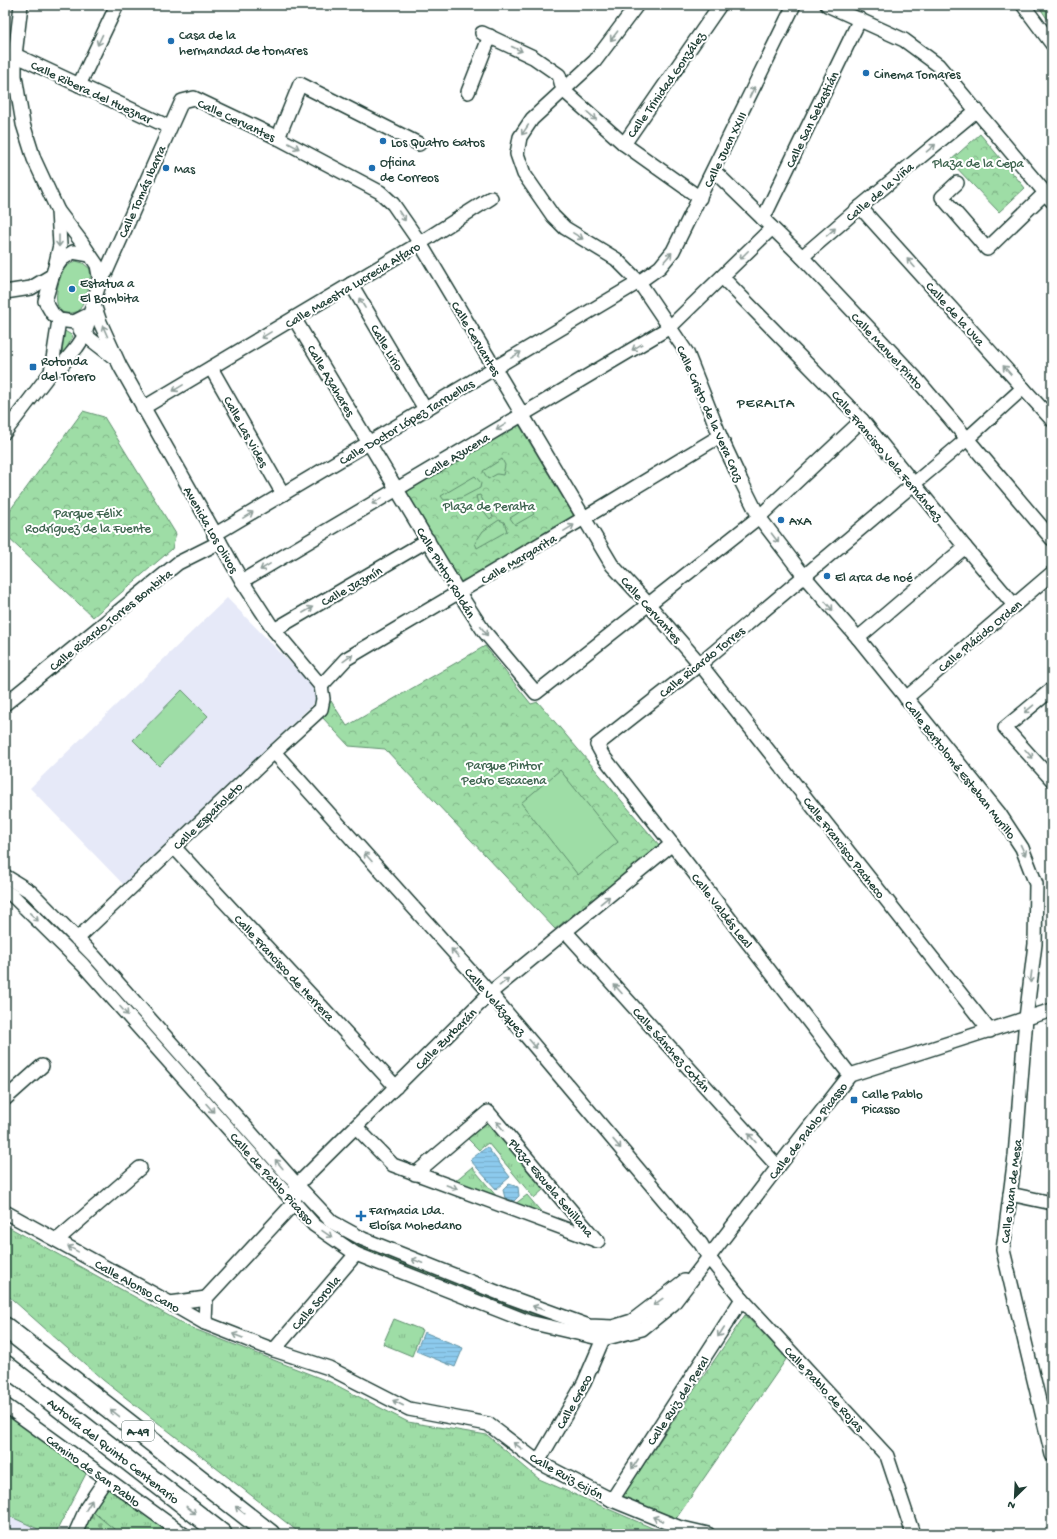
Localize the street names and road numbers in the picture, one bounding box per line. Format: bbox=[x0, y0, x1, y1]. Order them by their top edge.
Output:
street label: Calle Trinidad González bbox=[625, 28, 710, 141]
street label: Calle Ribera del Hueznar bbox=[28, 59, 155, 129]
street label: Calle San Sebastián bbox=[783, 69, 843, 171]
street label: Calle Cervantes bbox=[195, 97, 278, 146]
street label: Calle Juan XXIII bbox=[701, 110, 751, 190]
street label: Calle Tomás Ibarra bbox=[116, 143, 171, 241]
street label: Calle de la Viña bbox=[844, 160, 918, 226]
street label: Calle Maestra Lucrecia Alfaro bbox=[283, 240, 424, 332]
street label: Calle de la Uva bbox=[922, 280, 987, 350]
street label: Calle Cervantes bbox=[447, 299, 504, 380]
street label: Calle Manuel Pinto bbox=[847, 310, 926, 393]
street label: Calle Lirio bbox=[366, 322, 406, 374]
street label: Calle Azahares bbox=[303, 343, 358, 421]
street label: Calle Cristo de la Vera Cruz bbox=[672, 344, 746, 485]
street label: Calle Doctor López Tarruellas bbox=[337, 376, 478, 469]
street label: Calle Francisco Vela Fernández bbox=[827, 388, 946, 526]
street label: Calle Las Vides bbox=[219, 394, 271, 471]
street label: Calle Azucena bbox=[422, 430, 493, 482]
street label: Avenida Los Olivos bbox=[179, 484, 241, 577]
street label: Calle Pintor Roldán bbox=[412, 525, 478, 622]
street label: Calle Margarita bbox=[479, 531, 560, 589]
street label: Calle Jazmín bbox=[319, 563, 386, 611]
street label: Calle Ricardo Torres Bombita bbox=[47, 566, 177, 675]
street label: Calle Cervantes bbox=[616, 574, 685, 648]
street label: Calle Plácido Orden bbox=[936, 597, 1026, 676]
street label: Calle Ricardo Torres bbox=[657, 623, 749, 702]
street label: Calle Bartolomé Esteban Murillo bbox=[900, 698, 1018, 843]
street label: Calle Españoleto bbox=[171, 780, 247, 854]
street label: Calle Francisco Pacheco bbox=[799, 795, 887, 902]
street label: Calle Valdés Leal bbox=[687, 871, 755, 952]
street label: Calle Francisco de Herrera bbox=[230, 912, 337, 1026]
street label: Calle Velázquez bbox=[460, 965, 529, 1041]
street label: Calle Zurbarán bbox=[413, 1005, 481, 1074]
street label: Calle Sánchez Cotán bbox=[628, 1005, 713, 1097]
street label: Calle de Pablo Picasso bbox=[766, 1080, 852, 1183]
street label: Calle de Pablo Picasso bbox=[226, 1130, 317, 1229]
street label: Plaza Escuela Sevillana bbox=[504, 1135, 596, 1242]
street label: Calle Juan de Mesa bbox=[999, 1138, 1026, 1244]
street label: Calle Alonso Cano bbox=[92, 1258, 182, 1317]
street label: Calle Sorolla bbox=[289, 1273, 345, 1334]
street label: Calle Pablo de Rojas bbox=[780, 1344, 867, 1436]
street label: Calle Ruiz del Peral bbox=[645, 1354, 714, 1449]
street label: Calle Greco bbox=[554, 1372, 597, 1432]
street label: Autovía del Quinto Centenario bbox=[43, 1396, 182, 1508]
road number: A-49 bbox=[122, 1421, 154, 1441]
street label: Camino de San Pablo bbox=[42, 1433, 143, 1511]
street label: Calle Ruiz Gijón bbox=[526, 1451, 606, 1504]

